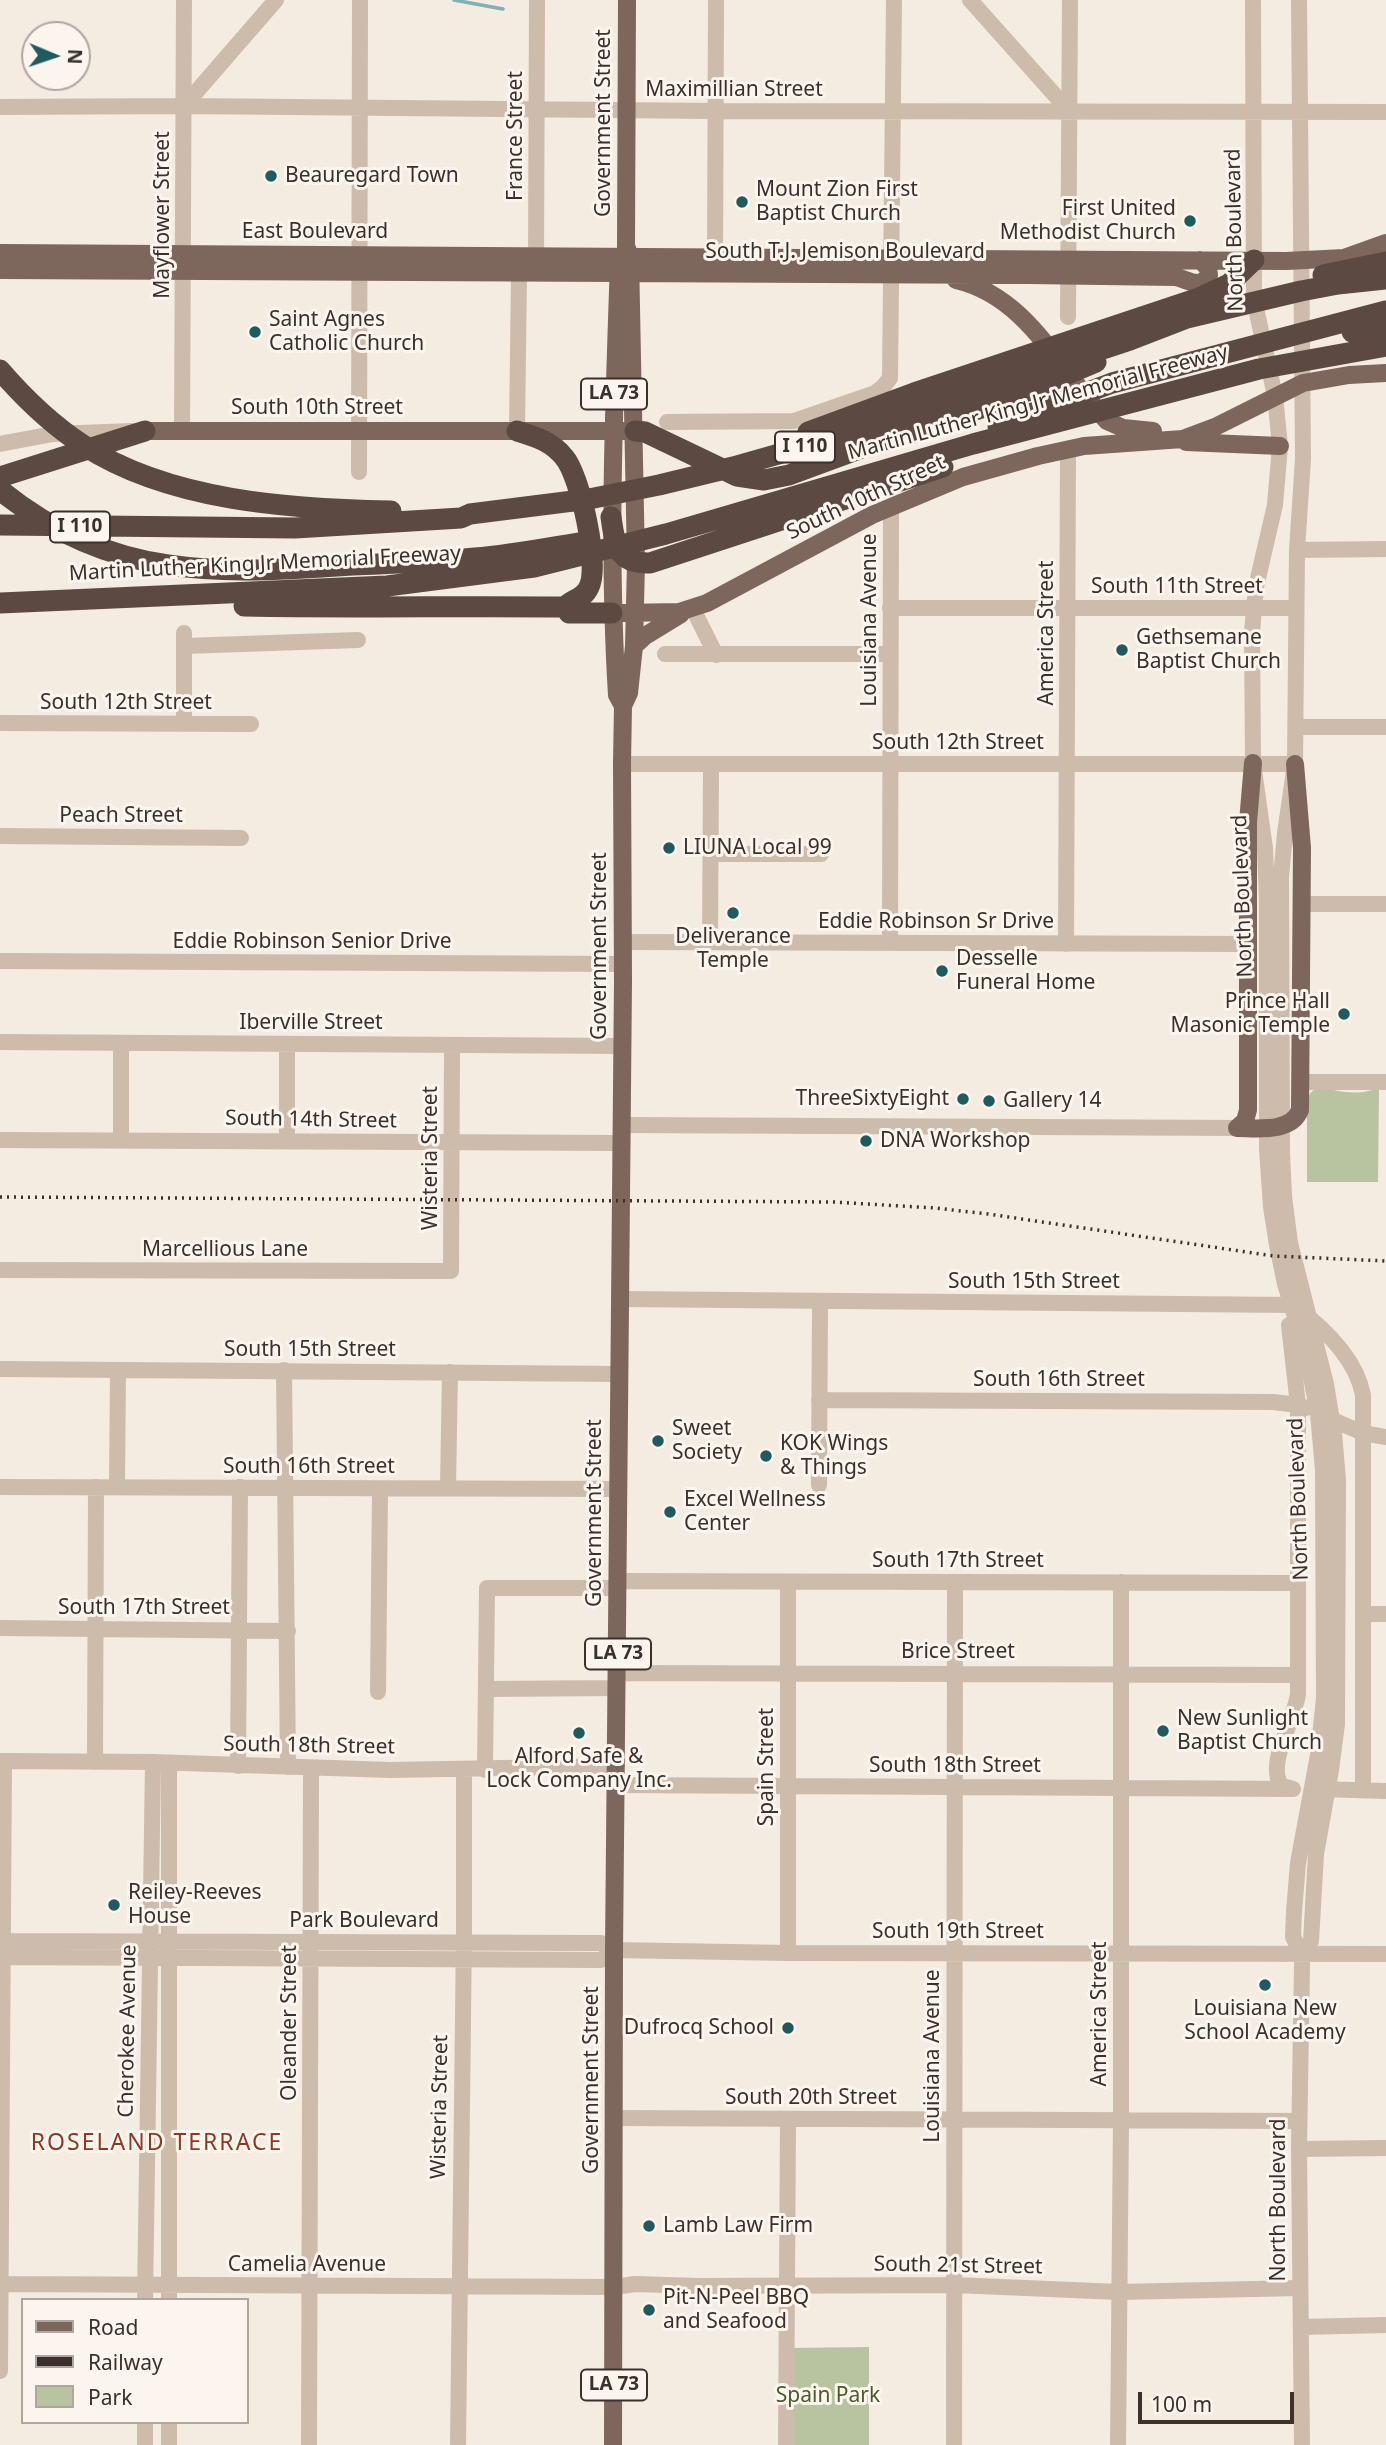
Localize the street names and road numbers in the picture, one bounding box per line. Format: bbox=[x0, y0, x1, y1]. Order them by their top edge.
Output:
street label: Government Street bbox=[591, 29, 617, 217]
street label: France Street bbox=[503, 71, 529, 201]
street label: Maximillian Street bbox=[645, 77, 823, 103]
street label: Mayflower Street bbox=[150, 131, 176, 299]
street label: North Boulevard bbox=[1221, 148, 1249, 312]
street label: East Boulevard bbox=[242, 219, 388, 245]
street label: South T.J. Jemison Boulevard bbox=[705, 239, 985, 265]
street label: Martin Luther King Jr Memorial Freeway bbox=[845, 340, 1231, 466]
road number: LA 73 bbox=[581, 378, 647, 410]
street label: South 10th Street bbox=[231, 395, 403, 421]
road number: I 110 bbox=[775, 432, 835, 462]
street label: South 10th Street bbox=[783, 450, 949, 546]
road number: I 110 bbox=[50, 512, 110, 542]
street label: Louisiana Avenue bbox=[857, 533, 883, 707]
street label: Martin Luther King Jr Memorial Freeway bbox=[68, 541, 462, 587]
street label: America Street bbox=[1034, 561, 1060, 705]
street label: South 11th Street bbox=[1091, 574, 1263, 600]
street label: South 12th Street bbox=[40, 690, 212, 716]
street label: South 12th Street bbox=[872, 730, 1044, 756]
street label: Peach Street bbox=[59, 803, 183, 829]
street label: North Boulevard bbox=[1228, 814, 1258, 978]
street label: Government Street bbox=[587, 852, 613, 1040]
street label: Eddie Robinson Sr Drive bbox=[818, 909, 1054, 935]
street label: Eddie Robinson Senior Drive bbox=[172, 929, 452, 955]
street label: Iberville Street bbox=[239, 1010, 383, 1036]
street label: Wisteria Street bbox=[418, 1086, 444, 1230]
street label: South 14th Street bbox=[225, 1106, 397, 1134]
street label: Marcellious Lane bbox=[142, 1237, 308, 1263]
street label: South 15th Street bbox=[948, 1269, 1120, 1295]
street label: South 15th Street bbox=[224, 1337, 396, 1363]
street label: South 16th Street bbox=[973, 1367, 1145, 1393]
street label: North Boulevard bbox=[1284, 1417, 1314, 1581]
street label: Government Street bbox=[582, 1419, 608, 1607]
street label: South 16th Street bbox=[223, 1454, 395, 1480]
street label: South 17th Street bbox=[872, 1548, 1044, 1574]
street label: South 17th Street bbox=[58, 1595, 230, 1621]
road number: LA 73 bbox=[585, 1638, 651, 1670]
street label: Brice Street bbox=[901, 1639, 1015, 1665]
street label: Spain Street bbox=[754, 1708, 780, 1826]
street label: South 18th Street bbox=[223, 1732, 395, 1760]
street label: South 18th Street bbox=[869, 1753, 1041, 1779]
street label: Park Boulevard bbox=[289, 1908, 439, 1934]
street label: South 19th Street bbox=[872, 1919, 1044, 1945]
street label: America Street bbox=[1087, 1942, 1113, 2086]
street label: Cherokee Avenue bbox=[114, 1944, 142, 2118]
street label: Oleander Street bbox=[277, 1945, 303, 2101]
street label: Louisiana Avenue bbox=[920, 1969, 946, 2143]
street label: Government Street bbox=[579, 1986, 605, 2174]
street label: Wisteria Street bbox=[426, 2035, 454, 2179]
street label: South 20th Street bbox=[725, 2085, 897, 2111]
street label: North Boulevard bbox=[1266, 2118, 1292, 2282]
street label: Camelia Avenue bbox=[228, 2252, 386, 2278]
street label: South 21st Street bbox=[873, 2252, 1043, 2280]
road number: LA 73 bbox=[581, 2370, 647, 2400]

